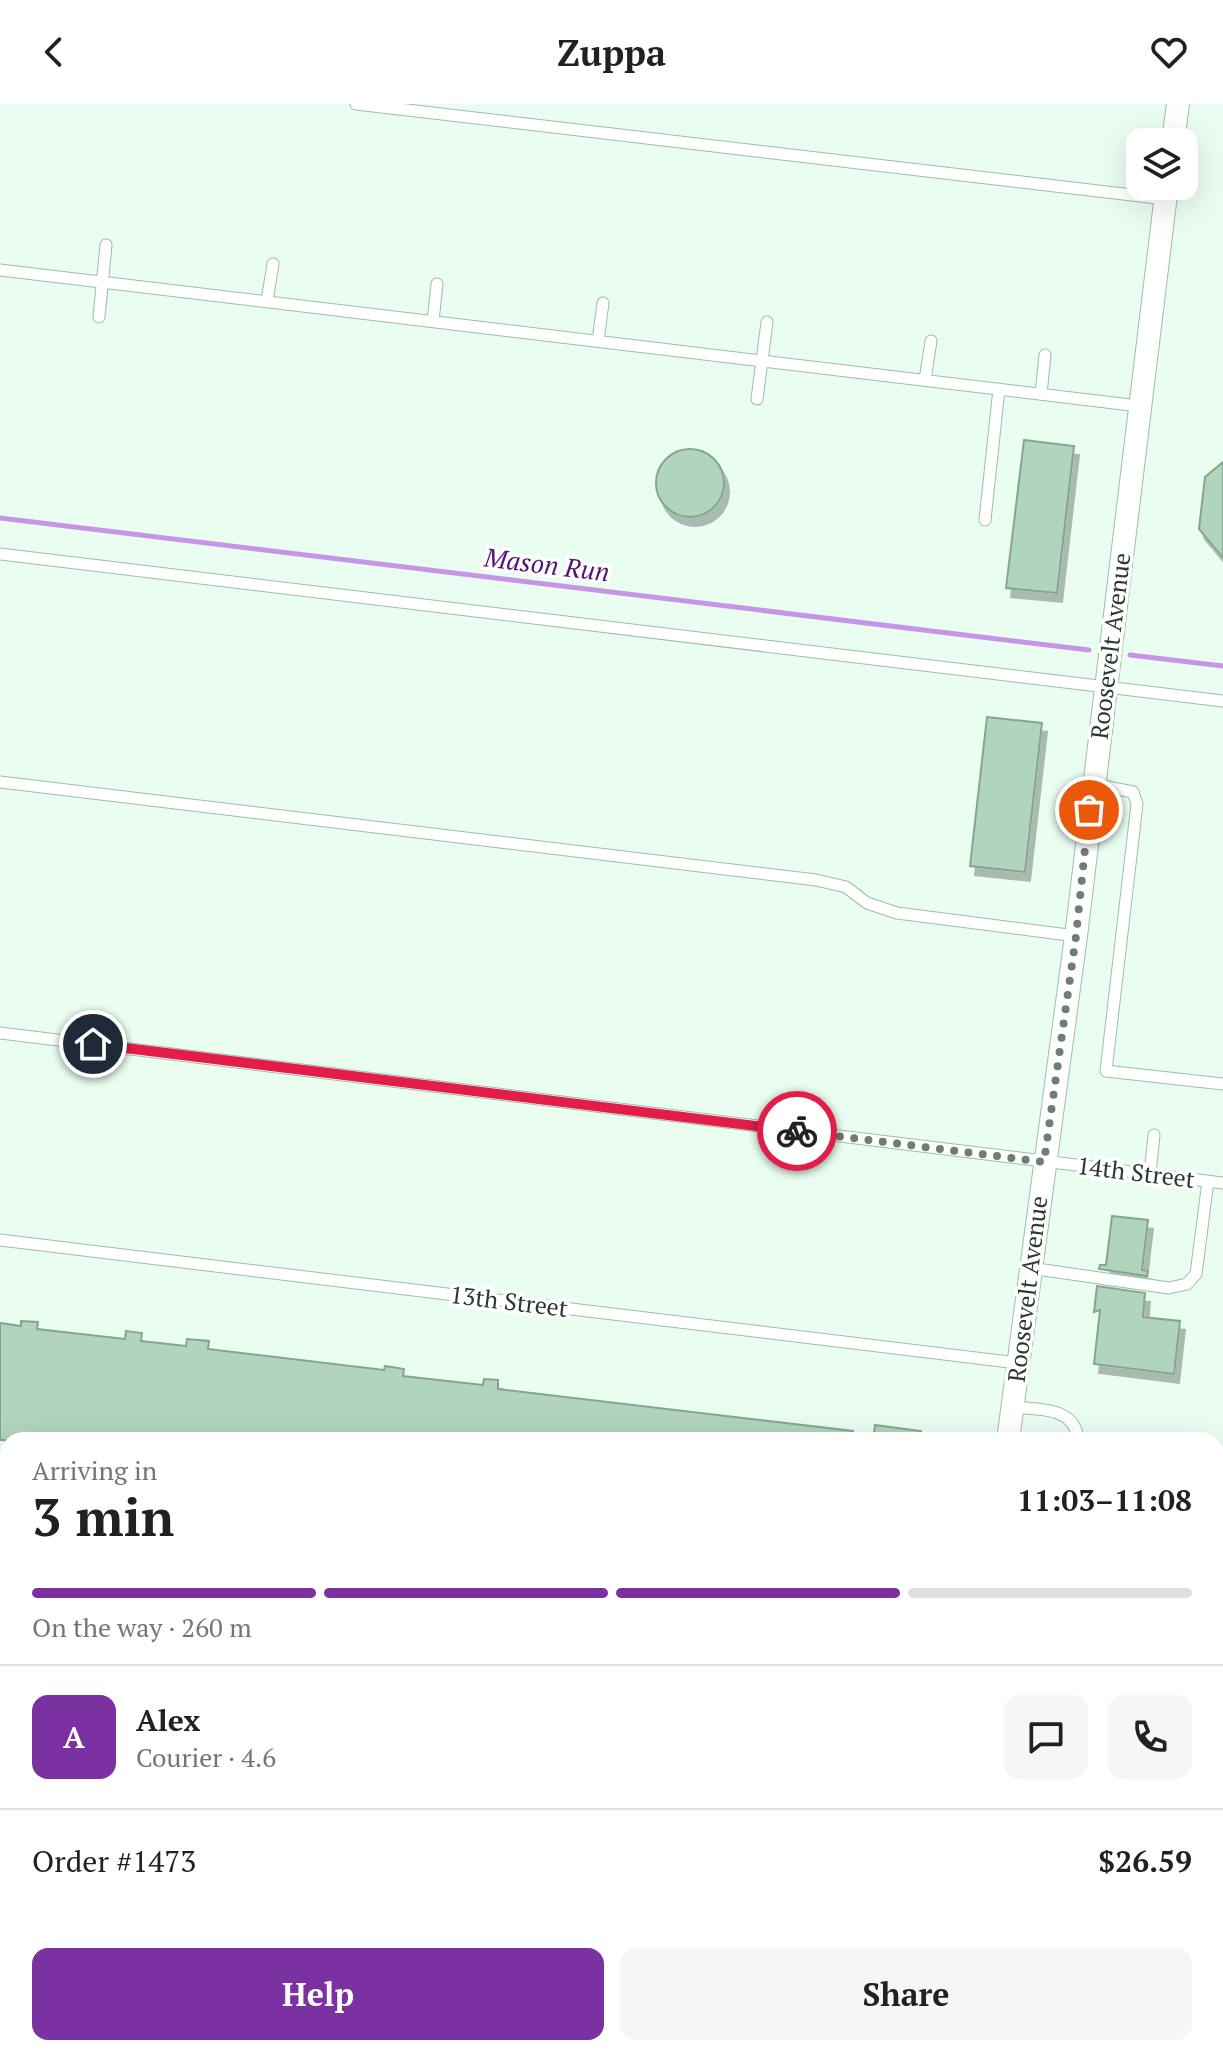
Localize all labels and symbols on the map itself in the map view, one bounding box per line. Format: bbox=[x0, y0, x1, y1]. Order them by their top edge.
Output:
water label: Mason Run bbox=[482, 539, 611, 589]
street label: Roosevelt Avenue bbox=[1083, 551, 1137, 741]
pin bbox=[1055, 776, 1123, 844]
pin bbox=[59, 1010, 127, 1078]
courier bbox=[757, 1091, 837, 1171]
street label: 14th Street bbox=[1075, 1149, 1197, 1195]
street label: Roosevelt Avenue bbox=[1000, 1194, 1054, 1384]
street label: 13th Street bbox=[448, 1278, 570, 1324]

